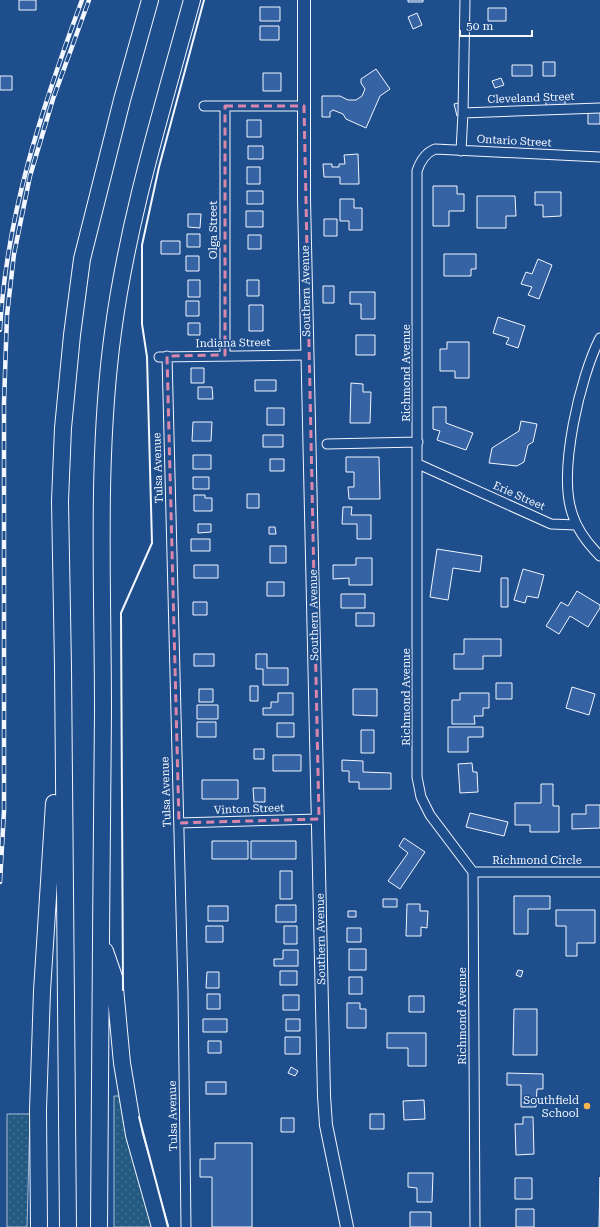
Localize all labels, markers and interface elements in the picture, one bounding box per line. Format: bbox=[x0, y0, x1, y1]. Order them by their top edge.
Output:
scale bar bbox=[460, 12, 532, 38]
text: 50 m bbox=[466, 19, 493, 33]
street label: Cleveland Street bbox=[487, 90, 575, 106]
street label: Ontario Street bbox=[476, 133, 552, 149]
street label: Olga Street bbox=[207, 201, 220, 259]
street label: Southern Avenue bbox=[299, 245, 313, 337]
street label: Richmond Avenue bbox=[400, 324, 413, 422]
street label: Indiana Street bbox=[195, 336, 271, 350]
street label: Tulsa Avenue bbox=[150, 432, 166, 504]
street label: Erie Street bbox=[491, 479, 547, 513]
street label: Southern Avenue bbox=[307, 569, 321, 661]
street label: Richmond Avenue bbox=[400, 648, 413, 746]
street label: Tulsa Avenue bbox=[158, 756, 174, 828]
street label: Vinton Street bbox=[214, 801, 284, 817]
street label: Richmond Circle bbox=[492, 854, 582, 867]
street label: Southern Avenue bbox=[314, 893, 328, 985]
street label: Richmond Avenue bbox=[456, 967, 469, 1065]
street label: Tulsa Avenue bbox=[166, 1080, 180, 1152]
place label: Southfield School bbox=[523, 1094, 580, 1120]
marker: Southfield School bbox=[582, 1101, 592, 1111]

